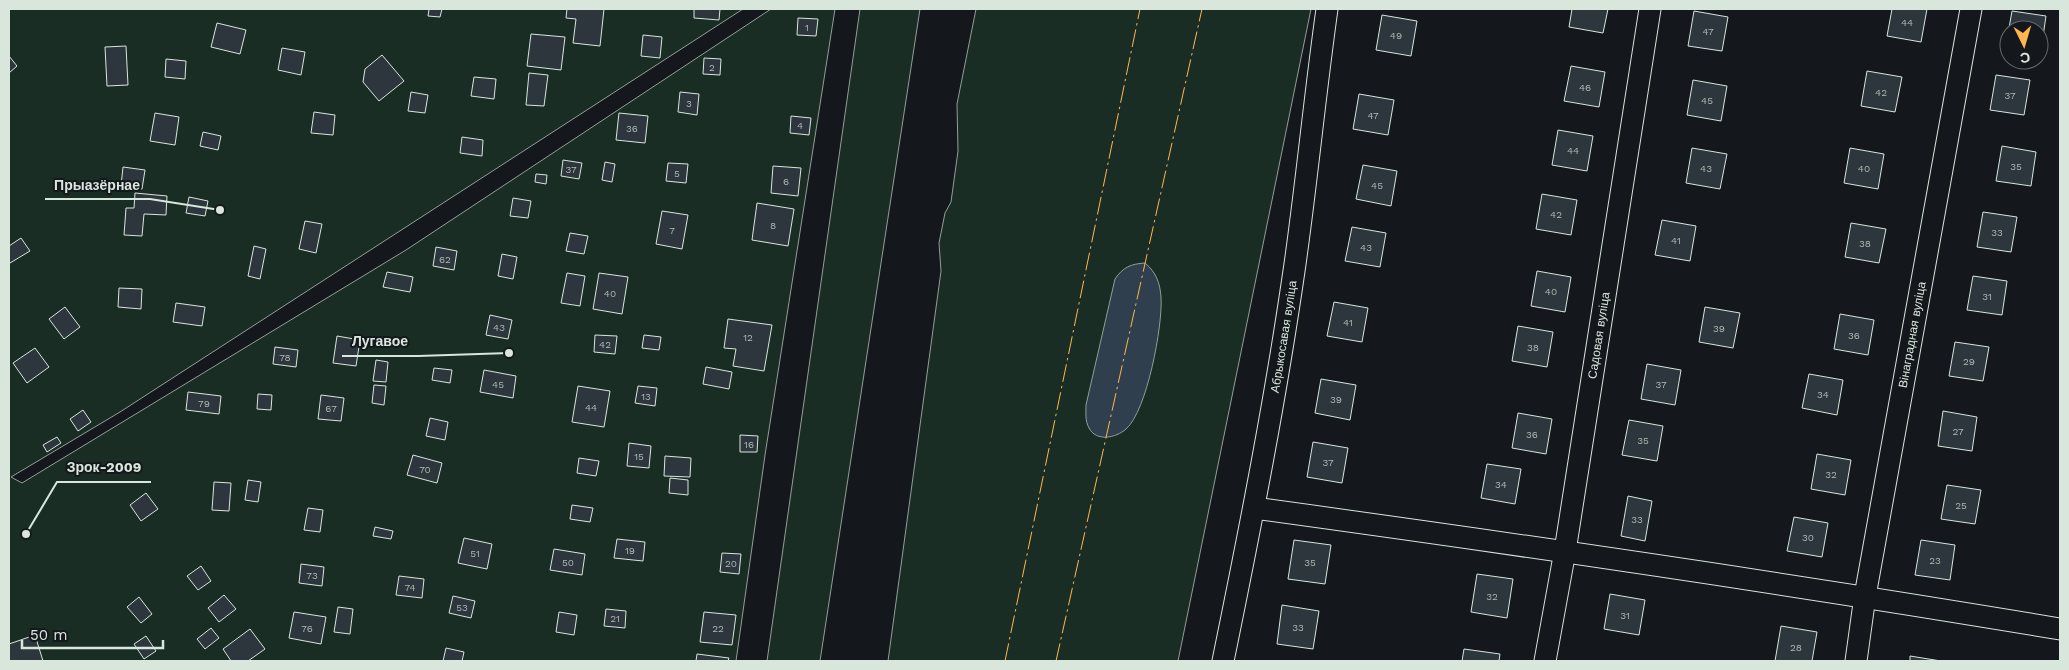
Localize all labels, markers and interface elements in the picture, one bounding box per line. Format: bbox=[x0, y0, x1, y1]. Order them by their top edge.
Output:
house number: 44 bbox=[1901, 17, 1913, 28]
north arrow bbox=[1999, 20, 2049, 70]
house number: 1 bbox=[805, 22, 809, 33]
house number: 47 bbox=[1702, 26, 1714, 37]
house number: 49 bbox=[1390, 30, 1402, 41]
text: С bbox=[2019, 50, 2031, 66]
house number: 2 bbox=[709, 62, 715, 73]
house number: 46 bbox=[1579, 82, 1591, 93]
house number: 42 bbox=[1875, 87, 1887, 98]
house number: 37 bbox=[2004, 90, 2016, 101]
house number: 45 bbox=[1701, 95, 1713, 106]
house number: 3 bbox=[686, 98, 692, 109]
house number: 47 bbox=[1367, 110, 1379, 121]
house number: 4 bbox=[797, 120, 803, 131]
house number: 36 bbox=[626, 123, 638, 134]
house number: 44 bbox=[1567, 145, 1579, 156]
house number: 35 bbox=[2010, 161, 2022, 172]
house number: 43 bbox=[1700, 163, 1712, 174]
house number: 40 bbox=[1858, 163, 1870, 174]
house number: 37 bbox=[565, 164, 577, 175]
house number: 5 bbox=[674, 168, 680, 179]
callout: Прыазёрнае bbox=[45, 170, 150, 199]
house number: 6 bbox=[783, 176, 789, 187]
text: Прыазёрнае bbox=[54, 177, 140, 193]
house number: 45 bbox=[1371, 180, 1383, 191]
house number: 42 bbox=[1550, 209, 1562, 220]
house number: 8 bbox=[770, 220, 776, 231]
house number: 7 bbox=[669, 225, 675, 236]
house number: 33 bbox=[1991, 227, 2003, 238]
house number: 41 bbox=[1671, 235, 1681, 246]
house number: 38 bbox=[1859, 238, 1871, 249]
house number: 43 bbox=[1360, 242, 1372, 253]
house number: 62 bbox=[439, 254, 451, 265]
street label: Абрыкосавая вуліца bbox=[1268, 279, 1300, 394]
street label: Вінаградная вуліца bbox=[1896, 280, 1929, 389]
house number: 40 bbox=[1545, 286, 1557, 297]
house number: 40 bbox=[604, 288, 616, 299]
street label: Садовая вуліца bbox=[1585, 291, 1613, 380]
house number: 31 bbox=[1982, 291, 1992, 302]
house number: 41 bbox=[1343, 317, 1353, 328]
house number: 43 bbox=[493, 322, 505, 333]
house number: 39 bbox=[1713, 323, 1725, 334]
callout: Лугавое bbox=[342, 327, 418, 356]
house number: 36 bbox=[1848, 330, 1860, 341]
house number: 12 bbox=[743, 332, 753, 343]
text: Лугавое bbox=[352, 333, 408, 349]
house number: 42 bbox=[599, 339, 611, 350]
house number: 38 bbox=[1527, 342, 1539, 353]
house number: 78 bbox=[279, 352, 291, 363]
house number: 29 bbox=[1963, 356, 1975, 367]
house number: 45 bbox=[492, 379, 504, 390]
house number: 37 bbox=[1655, 379, 1667, 390]
house number: 34 bbox=[1817, 389, 1829, 400]
house number: 13 bbox=[641, 391, 651, 402]
house number: 39 bbox=[1330, 394, 1342, 405]
house number: 79 bbox=[198, 398, 210, 409]
house number: 44 bbox=[585, 402, 597, 413]
house number: 67 bbox=[325, 403, 337, 414]
house number: 27 bbox=[1952, 426, 1964, 437]
house number: 36 bbox=[1526, 429, 1538, 440]
house number: 35 bbox=[1637, 435, 1649, 446]
house number: 16 bbox=[744, 439, 754, 450]
house number: 15 bbox=[634, 451, 644, 462]
callout: Зрок-2009 bbox=[57, 453, 151, 482]
house number: 37 bbox=[1322, 457, 1334, 468]
text: Зрок-2009 bbox=[67, 459, 141, 475]
house number: 70 bbox=[419, 464, 431, 475]
house number: 32 bbox=[1825, 469, 1837, 480]
house number: 34 bbox=[1495, 479, 1507, 490]
house number: 25 bbox=[1955, 500, 1967, 511]
house number: 33 bbox=[1631, 514, 1643, 525]
house number: 30 bbox=[1802, 532, 1814, 543]
house number: 19 bbox=[625, 545, 635, 556]
house number: 51 bbox=[470, 548, 480, 559]
house number: 23 bbox=[1929, 555, 1941, 566]
house number: 50 bbox=[562, 557, 574, 568]
house number: 35 bbox=[1304, 557, 1316, 568]
house number: 20 bbox=[725, 558, 737, 569]
house number: 73 bbox=[306, 570, 318, 581]
house number: 74 bbox=[404, 582, 416, 593]
house number: 32 bbox=[1486, 591, 1498, 602]
house number: 53 bbox=[456, 602, 468, 613]
house number: 31 bbox=[1620, 610, 1630, 621]
house number: 21 bbox=[610, 613, 620, 624]
scale bar bbox=[22, 618, 164, 650]
house number: 33 bbox=[1292, 622, 1304, 633]
house number: 76 bbox=[301, 623, 313, 634]
house number: 22 bbox=[712, 623, 724, 634]
text: 50 m bbox=[30, 626, 67, 644]
house number: 28 bbox=[1790, 642, 1802, 653]

